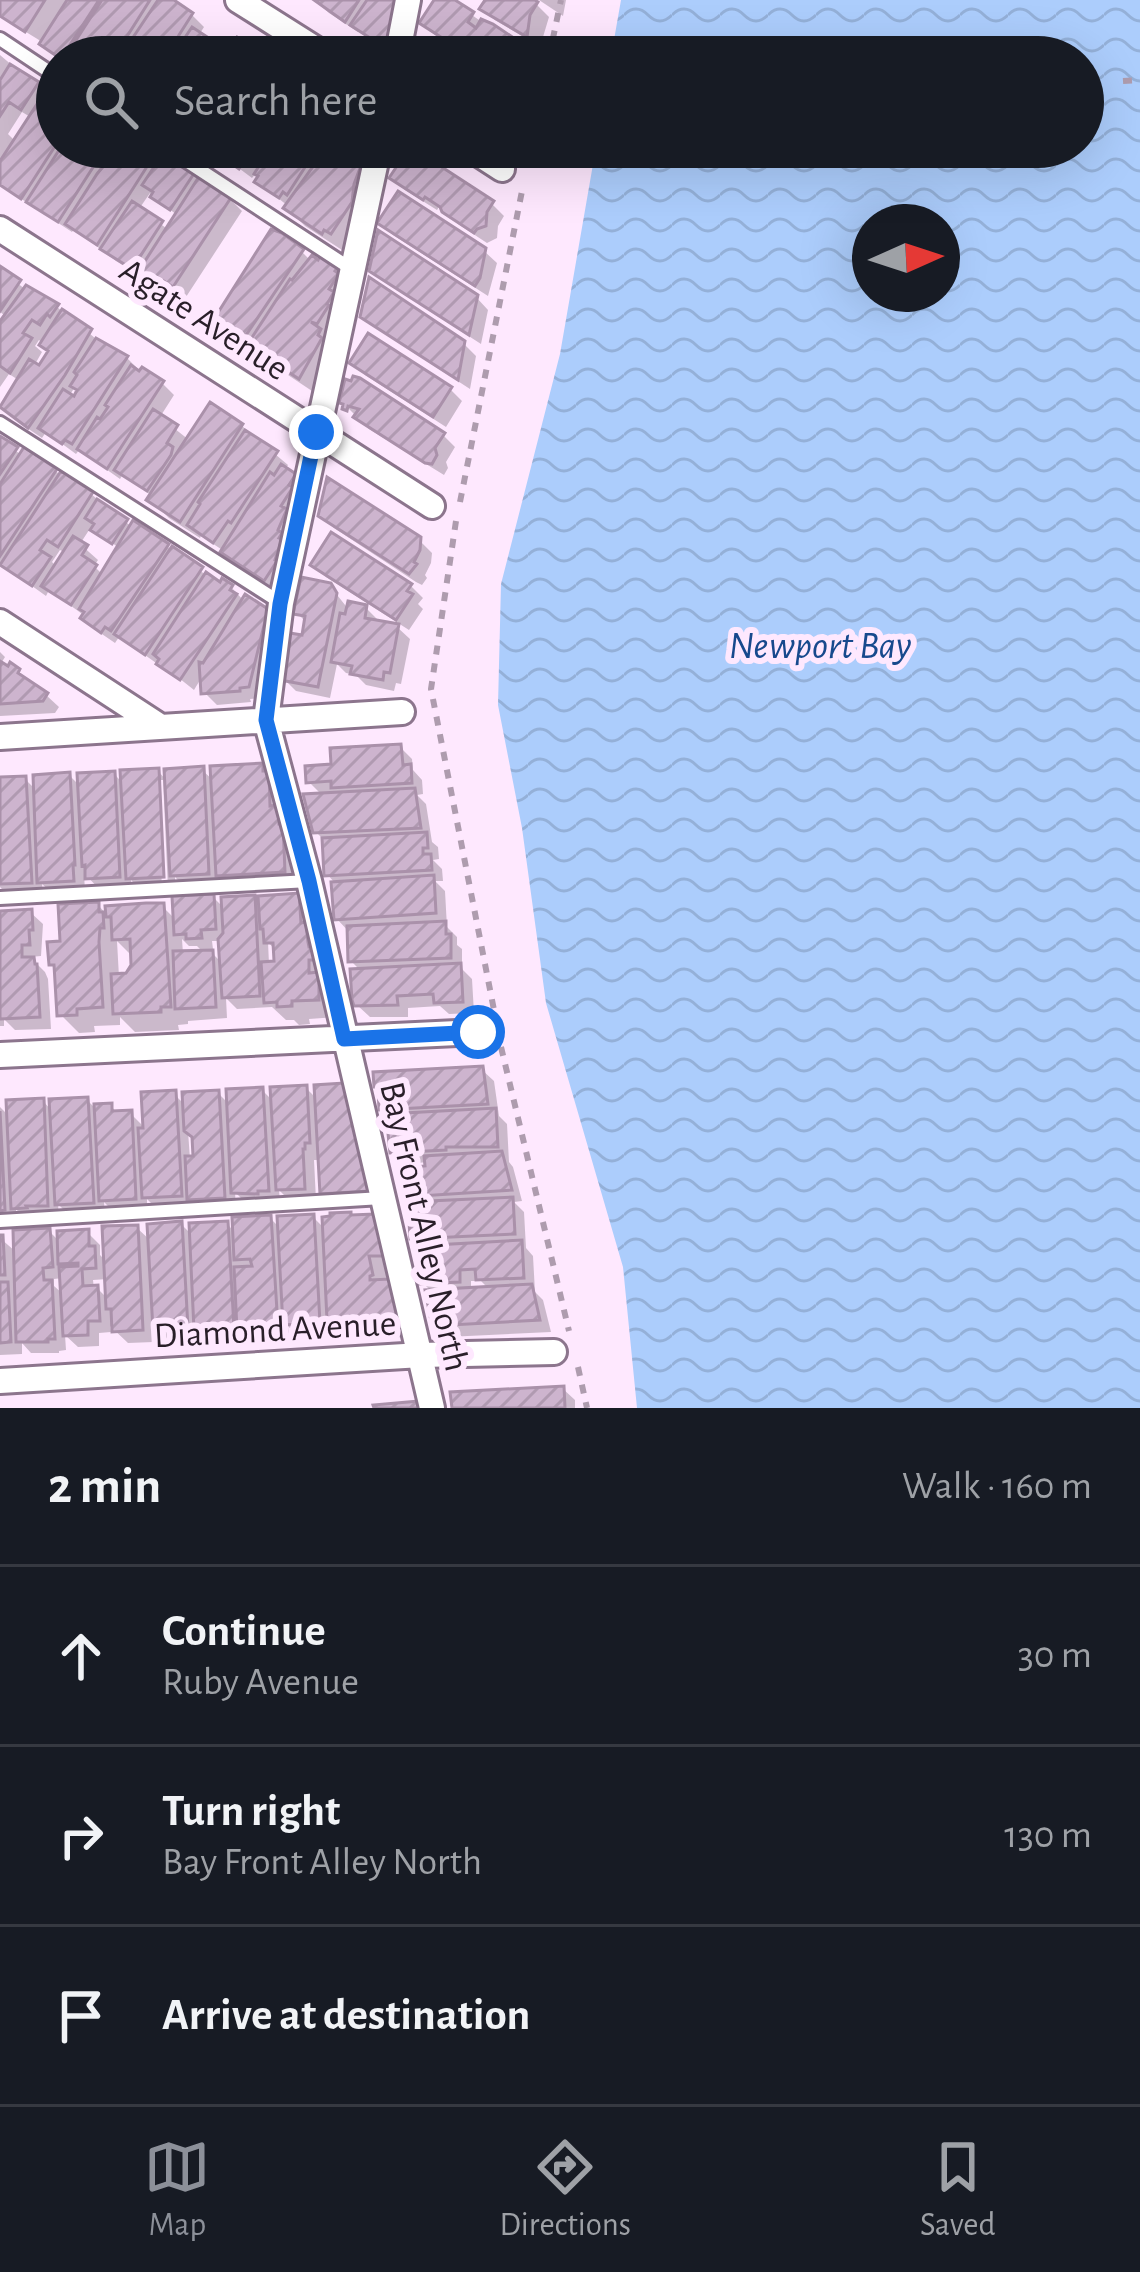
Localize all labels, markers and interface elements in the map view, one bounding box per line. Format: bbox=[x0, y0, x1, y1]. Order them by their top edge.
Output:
search box bbox=[36, 36, 1104, 168]
icon: search bbox=[78, 69, 144, 135]
text: Search here bbox=[174, 79, 377, 124]
north arrow bbox=[852, 204, 960, 312]
street label: Agate Avenue bbox=[113, 252, 295, 387]
route end bbox=[289, 405, 343, 459]
water label: Newport Bay bbox=[729, 627, 911, 666]
route start bbox=[451, 1005, 505, 1059]
street label: Bay Front Alley North bbox=[373, 1078, 475, 1374]
street label: Diamond Avenue bbox=[153, 1306, 397, 1354]
text: 2 min bbox=[48, 1461, 161, 1512]
text: Walk · 160 m bbox=[902, 1467, 1092, 1506]
text: Continue bbox=[162, 1609, 326, 1654]
icon: ahead bbox=[48, 1623, 114, 1689]
text: 30 m bbox=[1018, 1636, 1092, 1675]
text: Ruby Avenue bbox=[162, 1663, 359, 1702]
text: Turn right bbox=[162, 1789, 340, 1834]
icon: right bbox=[48, 1803, 114, 1869]
text: 130 m bbox=[1004, 1816, 1092, 1855]
text: Bay Front Alley North bbox=[162, 1843, 482, 1882]
icon: arrive bbox=[48, 1983, 114, 2049]
text: Arrive at destination bbox=[162, 1993, 530, 2038]
tab: Map bbox=[144, 2134, 210, 2246]
tab: Directions bbox=[499, 2134, 631, 2246]
tab: Saved bbox=[920, 2134, 995, 2246]

